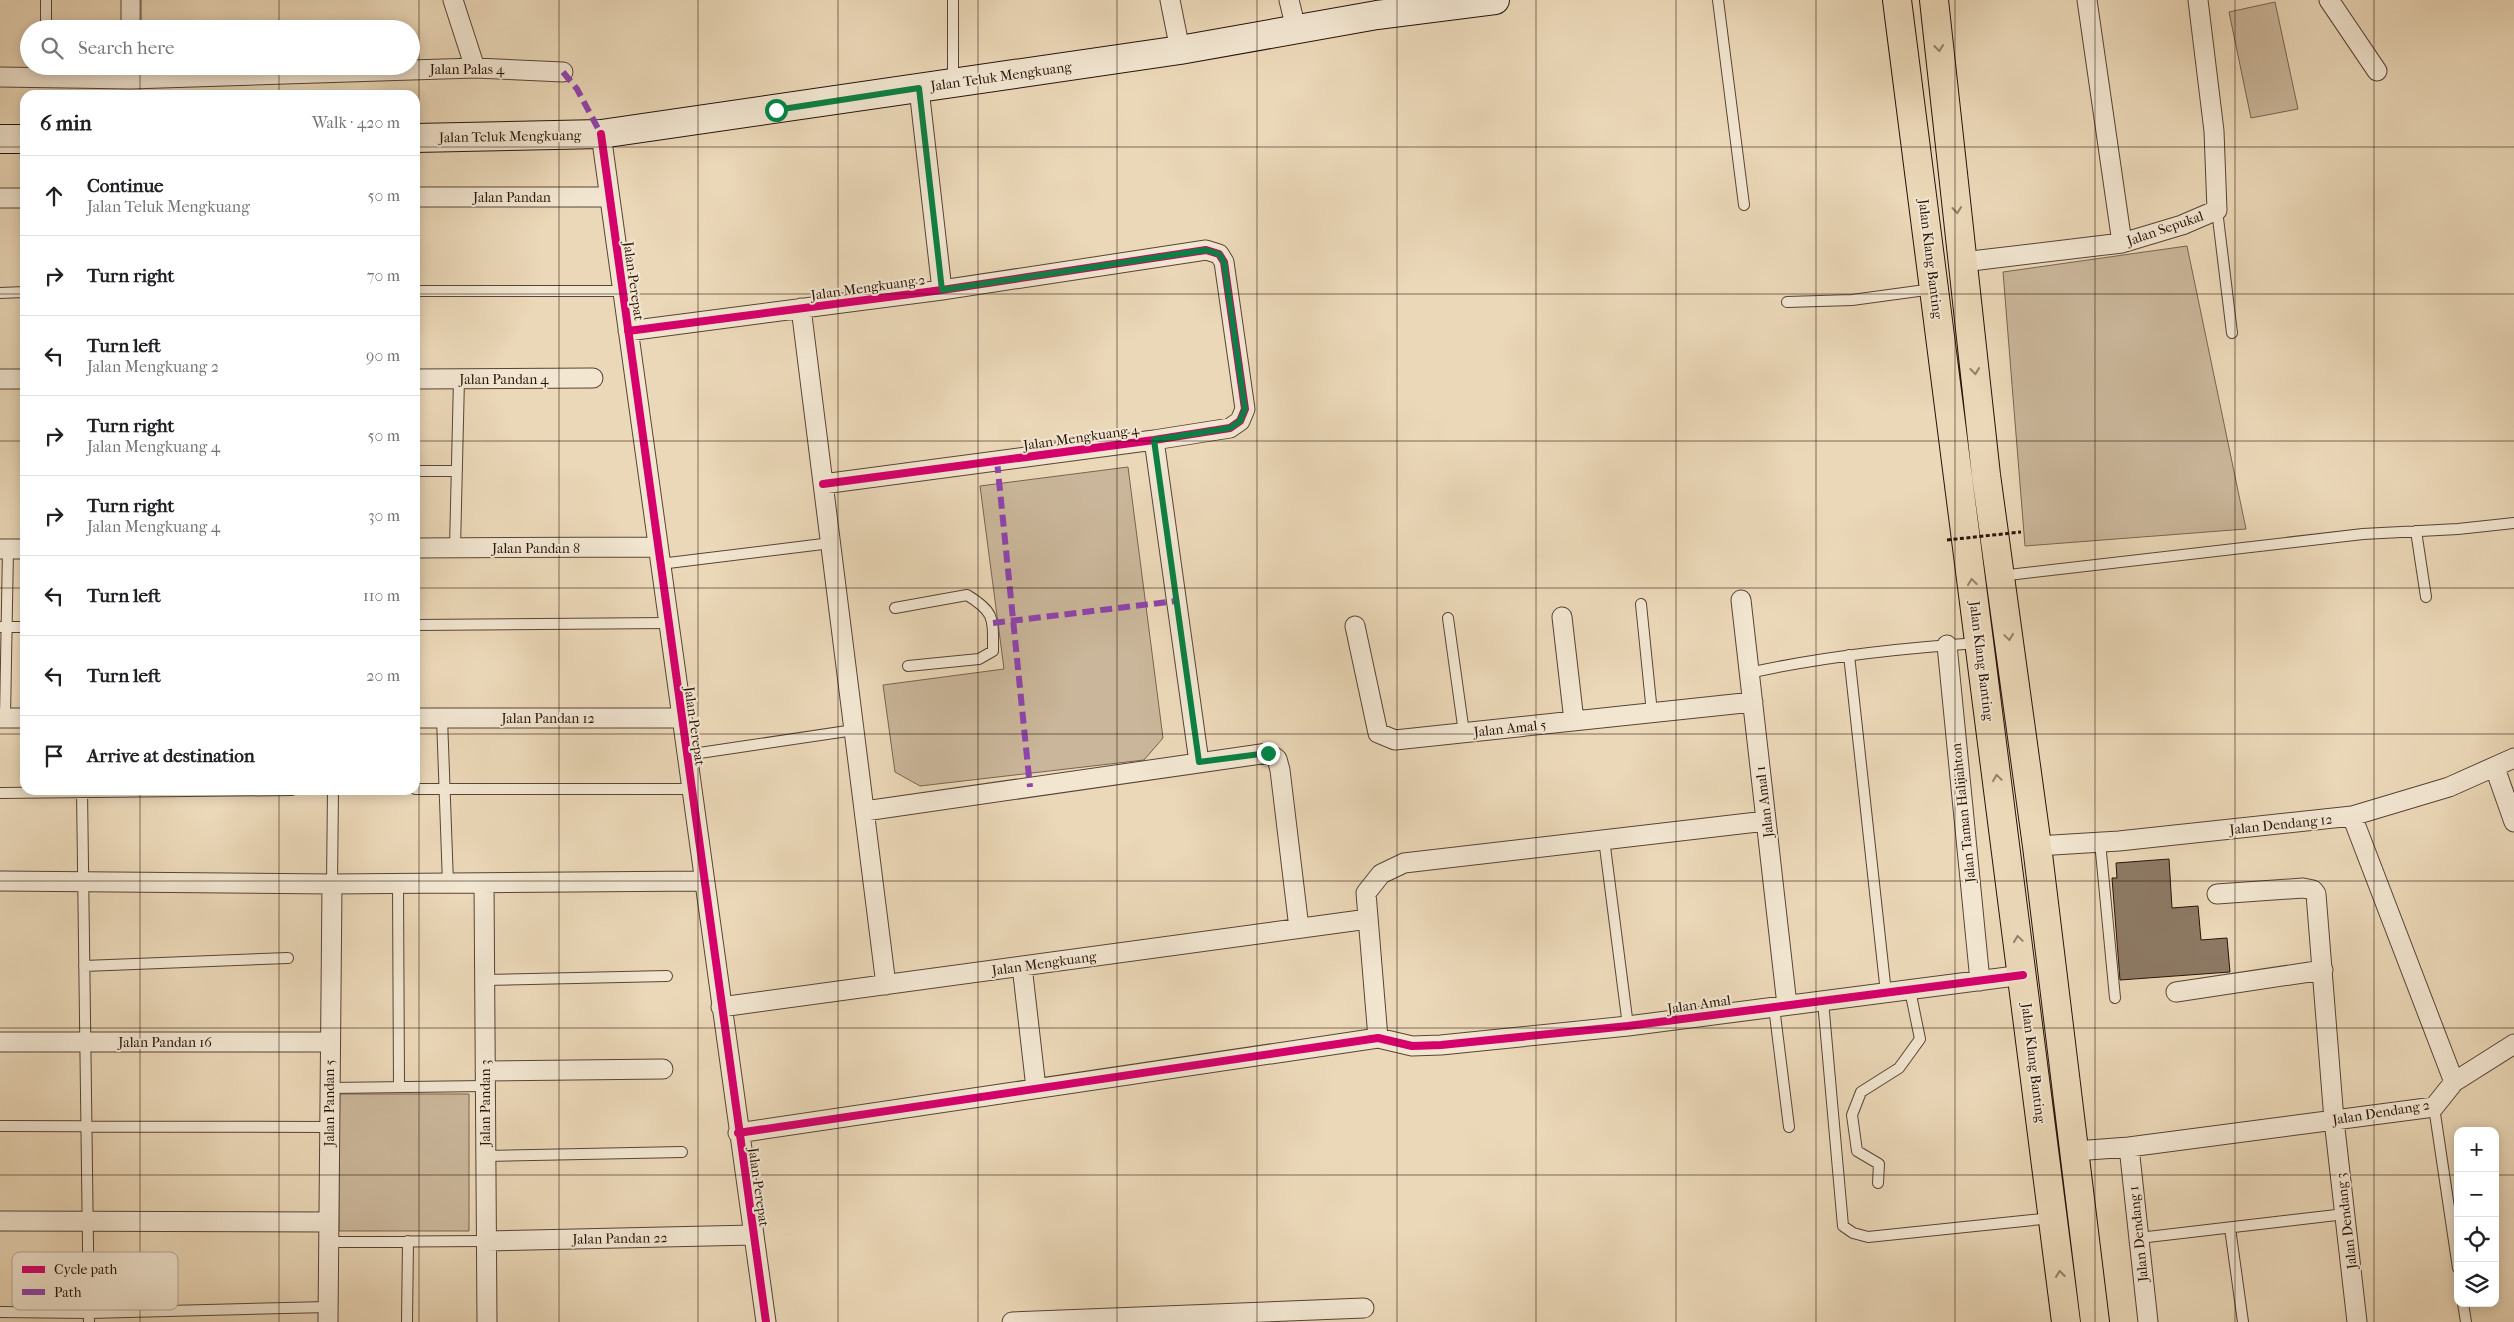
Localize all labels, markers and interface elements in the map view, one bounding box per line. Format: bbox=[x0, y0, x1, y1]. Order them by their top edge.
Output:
search box bbox=[20, 20, 420, 75]
icon: search bbox=[38, 34, 66, 62]
text: Search here bbox=[78, 37, 174, 59]
one-way arrow bbox=[1933, 45, 1944, 53]
street label: Jalan Teluk Mengkuang bbox=[928, 58, 1073, 95]
street label: Jalan Palas 4 bbox=[429, 61, 505, 78]
route start bbox=[765, 99, 788, 122]
text: 6 min bbox=[40, 111, 92, 135]
text: Walk · 420 m bbox=[312, 113, 400, 132]
street label: Jalan Teluk Mengkuang bbox=[438, 127, 582, 146]
text: Continue bbox=[87, 175, 163, 197]
icon: ahead bbox=[40, 182, 68, 210]
text: 50 m bbox=[368, 186, 400, 205]
street label: Jalan Pandan bbox=[472, 189, 551, 206]
text: Jalan Teluk Mengkuang bbox=[87, 197, 250, 216]
street label: Jalan Klang Banting bbox=[1915, 197, 1946, 320]
one-way arrow bbox=[1951, 206, 1962, 214]
street label: Jalan Sepukal bbox=[2124, 207, 2206, 250]
street label: Jalan Perepat bbox=[619, 239, 647, 322]
icon: right bbox=[40, 262, 68, 290]
text: Turn right bbox=[87, 265, 174, 287]
text: 70 m bbox=[367, 266, 400, 285]
street label: Jalan Mengkuang 2 bbox=[809, 271, 926, 304]
text: Turn left bbox=[87, 335, 161, 357]
icon: left bbox=[40, 342, 68, 370]
text: 90 m bbox=[366, 346, 400, 365]
text: Jalan Mengkuang 2 bbox=[87, 357, 219, 376]
one-way arrow bbox=[1969, 368, 1980, 376]
street label: Jalan Pandan 4 bbox=[458, 371, 549, 388]
text: Turn right bbox=[87, 415, 174, 437]
street label: Jalan Mengkuang 4 bbox=[1021, 421, 1141, 454]
icon: right bbox=[40, 422, 68, 450]
text: 50 m bbox=[368, 426, 400, 445]
text: Jalan Mengkuang 4 bbox=[87, 437, 220, 456]
text: Turn right bbox=[87, 495, 174, 517]
icon: right bbox=[40, 502, 68, 530]
text: 30 m bbox=[368, 506, 400, 525]
text: Jalan Mengkuang 4 bbox=[87, 517, 220, 536]
street label: Jalan Pandan 8 bbox=[491, 540, 580, 557]
one-way arrow bbox=[1967, 577, 1978, 585]
icon: left bbox=[40, 582, 68, 610]
text: Turn left bbox=[87, 585, 161, 607]
text: 110 m bbox=[363, 586, 400, 605]
street label: Jalan Klang Banting bbox=[1966, 599, 1997, 722]
one-way arrow bbox=[2003, 633, 2014, 641]
icon: left bbox=[40, 662, 68, 690]
text: Turn left bbox=[87, 665, 161, 687]
text: 20 m bbox=[366, 666, 400, 685]
street label: Jalan Perepat bbox=[680, 684, 708, 767]
street label: Jalan Pandan 12 bbox=[500, 710, 595, 727]
street label: Jalan Amal 5 bbox=[1472, 716, 1547, 741]
icon: arrive bbox=[40, 742, 68, 770]
route end bbox=[1257, 742, 1280, 765]
street label: Jalan Taman Halijahton bbox=[1948, 742, 1979, 885]
text: Arrive at destination bbox=[87, 745, 255, 767]
street label: Jalan Amal 1 bbox=[1752, 765, 1777, 840]
one-way arrow bbox=[1992, 773, 2003, 781]
street label: Jalan Dendang 12 bbox=[2228, 811, 2333, 838]
one-way arrow bbox=[2013, 934, 2024, 942]
street label: Jalan Mengkuang bbox=[990, 948, 1098, 979]
street label: Jalan Amal bbox=[1665, 992, 1732, 1018]
street label: Jalan Klang Banting bbox=[2018, 1001, 2049, 1124]
street label: Jalan Pandan 16 bbox=[117, 1034, 212, 1051]
street label: Jalan Pandan 5 bbox=[321, 1059, 338, 1148]
street label: Jalan Pandan 3 bbox=[477, 1060, 494, 1147]
street label: Jalan Dendang 2 bbox=[2330, 1096, 2431, 1129]
map controls bbox=[2454, 1127, 2499, 1307]
button: + bbox=[2454, 1127, 2499, 1172]
street label: Jalan Perepat bbox=[744, 1145, 772, 1228]
street label: Jalan Dendang 3 bbox=[2332, 1172, 2361, 1271]
button: − bbox=[2454, 1172, 2499, 1217]
street label: Jalan Dendang 1 bbox=[2125, 1185, 2152, 1284]
button: locate bbox=[2454, 1217, 2499, 1262]
street label: Jalan Pandan 22 bbox=[571, 1229, 668, 1248]
legend bbox=[12, 1252, 178, 1310]
text: Cycle path bbox=[54, 1261, 118, 1278]
button: layers bbox=[2454, 1262, 2499, 1307]
one-way arrow bbox=[2055, 1269, 2066, 1277]
text: Path bbox=[54, 1284, 82, 1301]

